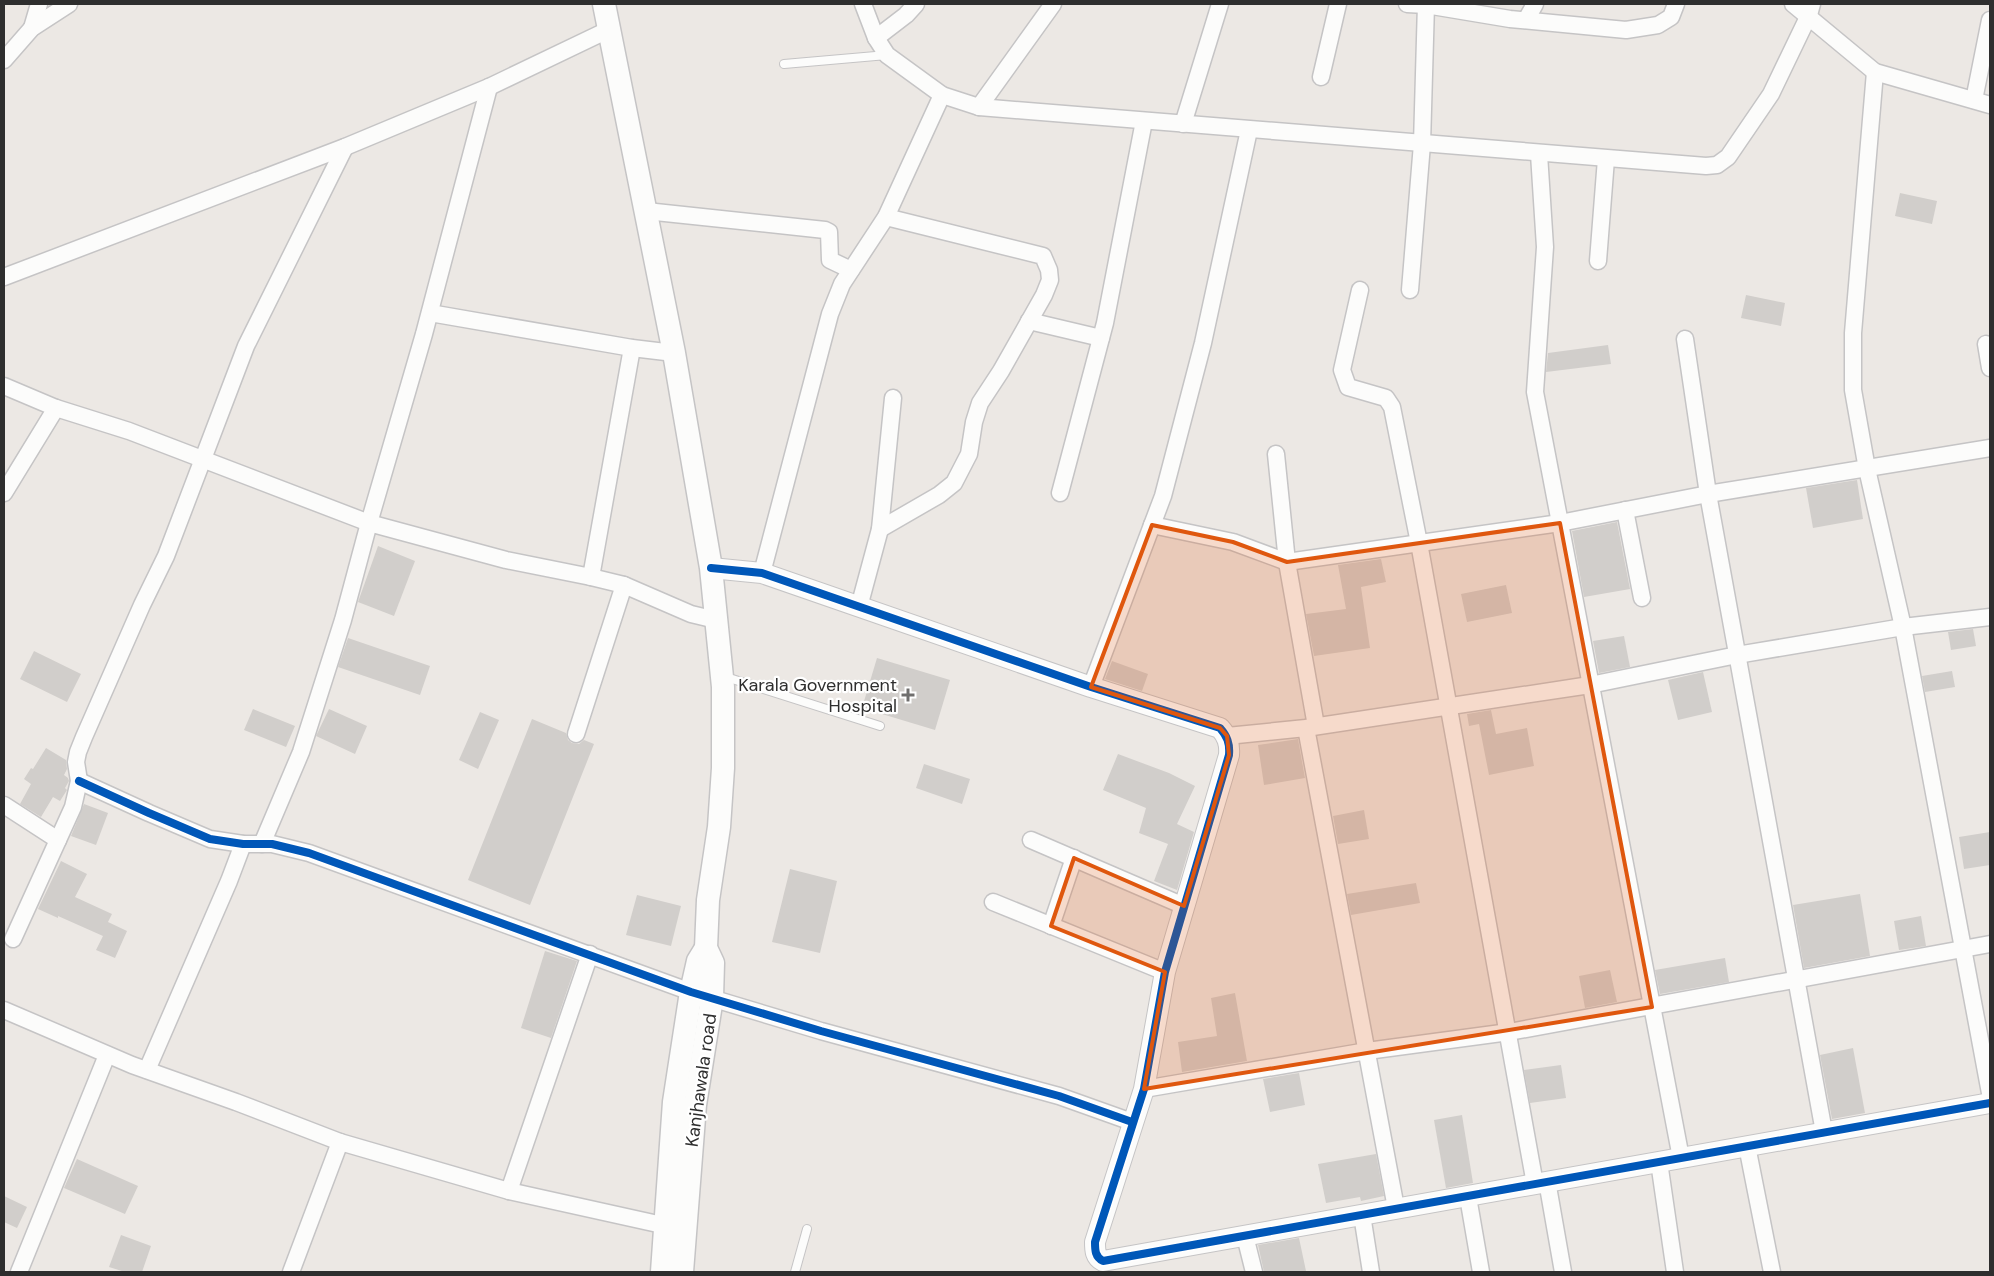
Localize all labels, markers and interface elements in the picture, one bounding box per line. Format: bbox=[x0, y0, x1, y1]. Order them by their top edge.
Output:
place label: Karala Government Hospital bbox=[738, 673, 897, 718]
marker: Karala Government Hospital bbox=[901, 688, 915, 702]
street label: Kanjhawala road bbox=[680, 1012, 722, 1148]

